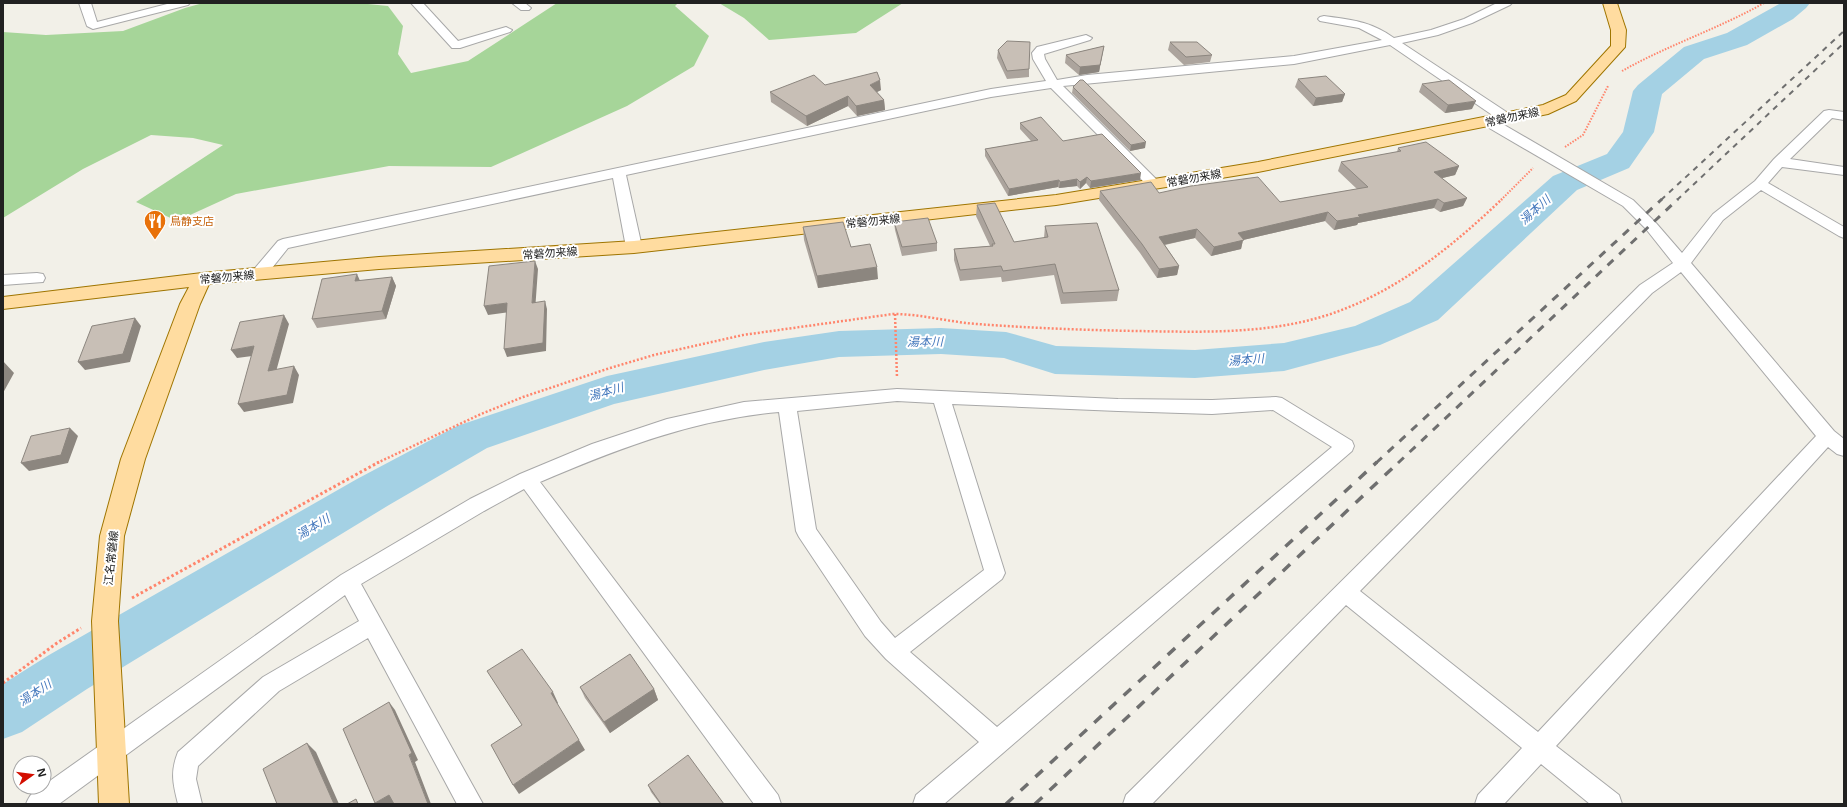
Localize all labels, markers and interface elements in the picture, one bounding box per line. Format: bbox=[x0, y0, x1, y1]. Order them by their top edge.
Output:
street label: 常磐勿来線 bbox=[1483, 103, 1540, 130]
street label: 常磐勿来線 bbox=[1166, 165, 1222, 190]
water label: 湯本川 bbox=[1516, 190, 1555, 228]
restaurant icon: 鳥静支店 bbox=[142, 208, 168, 241]
street label: 常磐勿来線 bbox=[845, 210, 901, 231]
place label: 鳥静支店 bbox=[170, 213, 214, 228]
street label: 常磐勿来線 bbox=[522, 243, 578, 262]
street label: 常磐勿来線 bbox=[199, 267, 255, 286]
water label: 湯本川 bbox=[907, 333, 945, 350]
water label: 湯本川 bbox=[1227, 349, 1267, 370]
water label: 湯本川 bbox=[586, 378, 627, 405]
water label: 湯本川 bbox=[293, 509, 334, 543]
street label: 江名常磐線 bbox=[100, 530, 121, 586]
water label: 湯本川 bbox=[15, 675, 56, 710]
north arrow bbox=[12, 755, 52, 795]
text: N bbox=[34, 766, 51, 779]

